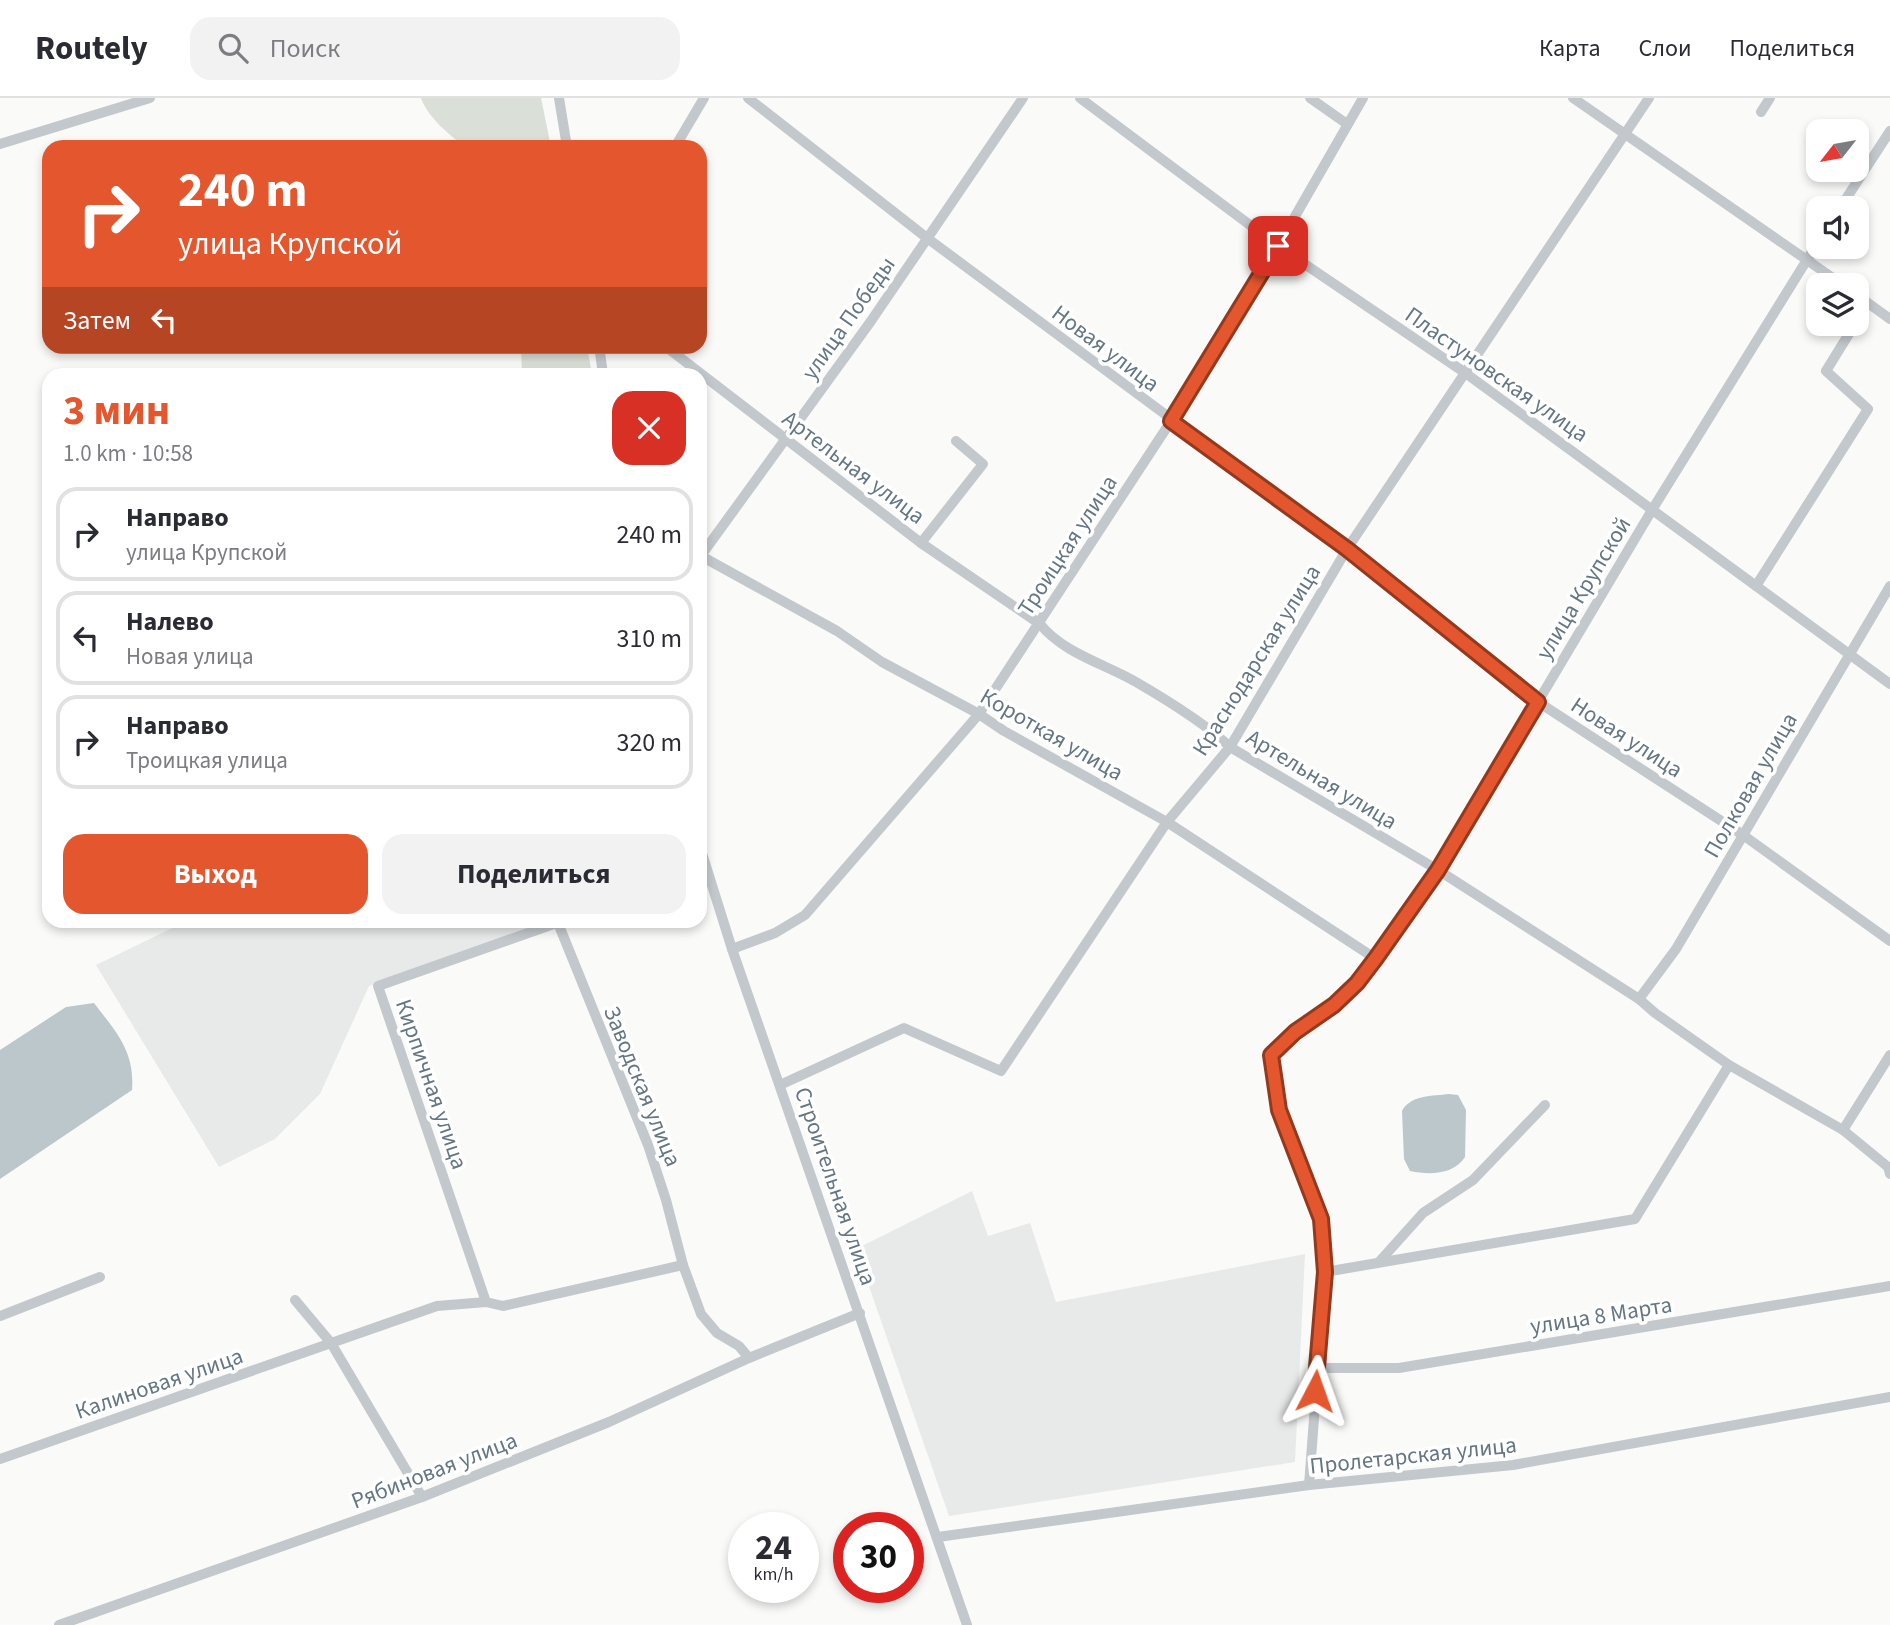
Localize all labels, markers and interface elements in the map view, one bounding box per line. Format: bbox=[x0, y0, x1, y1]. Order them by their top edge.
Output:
search box bbox=[190, 17, 680, 80]
text: Routely bbox=[35, 25, 148, 72]
icon: search bbox=[214, 29, 252, 67]
text: Поиск bbox=[270, 30, 340, 67]
text: Карта bbox=[1539, 31, 1601, 66]
text: Слои bbox=[1639, 31, 1692, 66]
text: Поделиться bbox=[1730, 31, 1855, 66]
north arrow bbox=[1806, 119, 1869, 182]
map controls bbox=[1806, 119, 1869, 336]
text: 240 m bbox=[178, 156, 307, 226]
icon: right bbox=[63, 168, 154, 259]
button: sound bbox=[1806, 196, 1869, 259]
pin bbox=[1248, 216, 1308, 276]
text: улица Крупской bbox=[178, 221, 402, 267]
icon: arrive bbox=[1259, 227, 1297, 265]
street label: улица Победы bbox=[794, 250, 903, 387]
button: layers bbox=[1806, 273, 1869, 336]
street label: Новая улица bbox=[1045, 297, 1167, 400]
street label: Пластуновская улица bbox=[1398, 299, 1595, 450]
icon: left bbox=[145, 301, 183, 339]
text: Затем bbox=[63, 302, 131, 339]
text: 3 мин bbox=[63, 381, 170, 441]
button: close bbox=[612, 391, 686, 465]
street label: Артельная улица bbox=[775, 403, 932, 532]
text: 1.0 km · 10:58 bbox=[63, 437, 193, 470]
street label: Троицкая улица bbox=[1010, 468, 1125, 622]
text: Направо bbox=[126, 499, 229, 536]
street label: улица Крупской bbox=[1528, 511, 1639, 666]
icon: right bbox=[67, 515, 105, 553]
text: 240 m bbox=[616, 516, 682, 553]
text: улица Крупской bbox=[126, 536, 287, 569]
street label: Краснодарская улица bbox=[1184, 558, 1329, 762]
text: Налево bbox=[126, 603, 214, 640]
icon: left bbox=[67, 619, 105, 657]
text: 310 m bbox=[616, 620, 682, 657]
text: Новая улица bbox=[126, 640, 253, 673]
street label: Короткая улица bbox=[974, 680, 1130, 789]
street label: Новая улица bbox=[1564, 689, 1689, 786]
street label: Полковая улица bbox=[1695, 706, 1805, 864]
text: Направо bbox=[126, 707, 229, 744]
street label: Артельная улица bbox=[1240, 721, 1404, 838]
icon: right bbox=[67, 723, 105, 761]
text: 320 m bbox=[616, 724, 682, 761]
text: Троицкая улица bbox=[126, 744, 288, 777]
button: Выход bbox=[63, 834, 368, 914]
button: Поделиться bbox=[382, 834, 686, 914]
street label: Кирпичная улица bbox=[387, 995, 476, 1174]
street label: Заводская улица bbox=[595, 1001, 690, 1171]
street label: Строительная улица bbox=[786, 1083, 885, 1290]
street label: улица 8 Марта bbox=[1528, 1288, 1674, 1343]
street label: Калиновая улица bbox=[71, 1339, 248, 1428]
position arrow bbox=[1278, 1354, 1352, 1428]
street label: Рябиновая улица bbox=[346, 1424, 522, 1517]
street label: Пролетарская улица bbox=[1308, 1428, 1518, 1483]
speed limit sign: 30 bbox=[833, 1512, 924, 1603]
text: 24 bbox=[755, 1523, 792, 1573]
text: km/h bbox=[754, 1562, 793, 1587]

